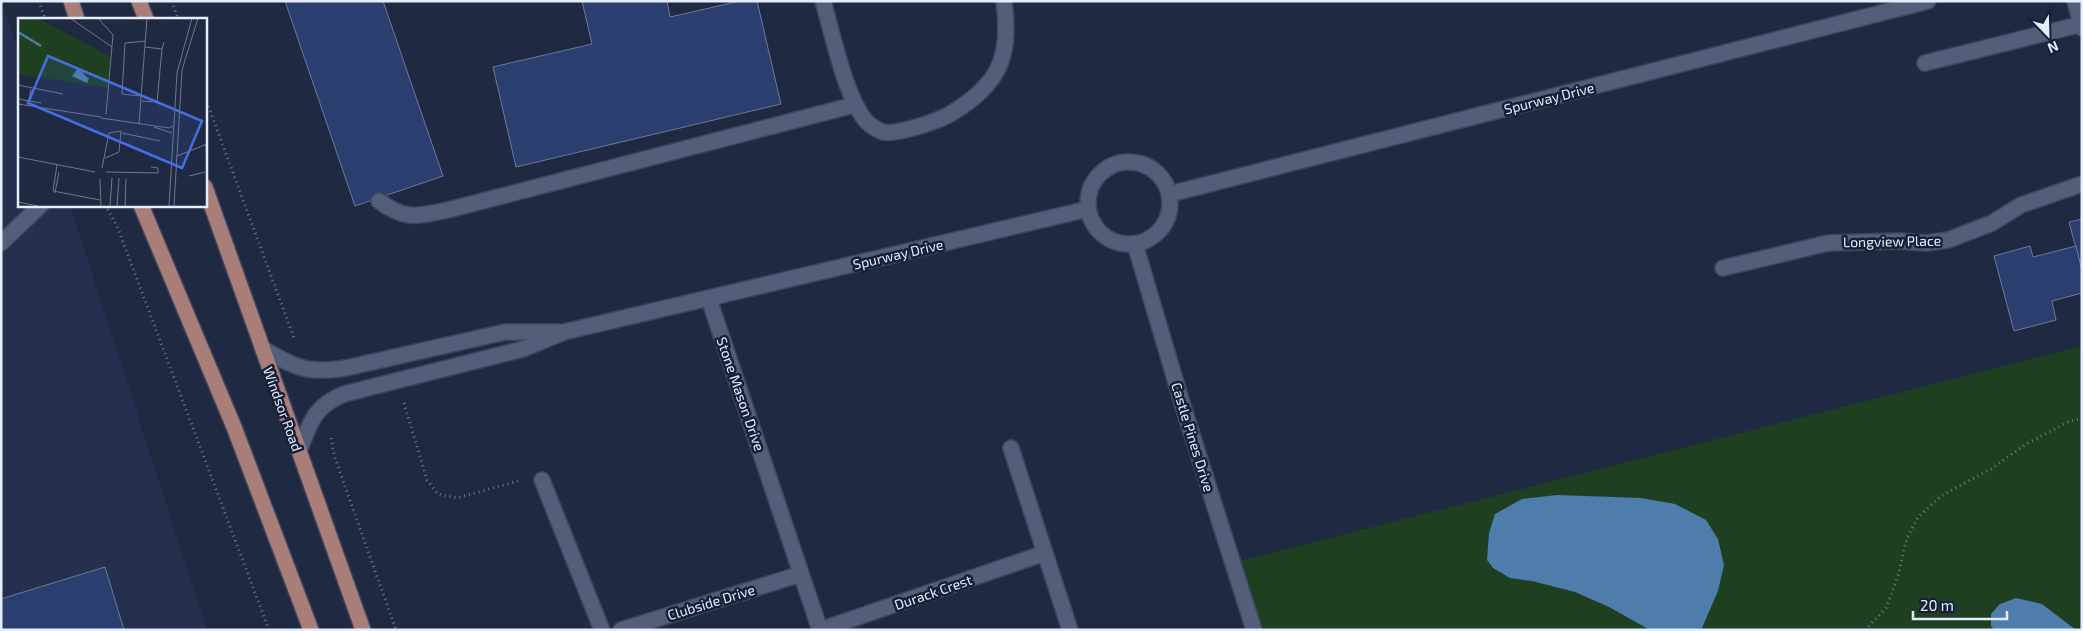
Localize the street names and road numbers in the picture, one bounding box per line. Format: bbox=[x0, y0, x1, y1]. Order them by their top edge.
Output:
street label: Spurway Drive bbox=[1502, 79, 1596, 117]
street label: Longview Place bbox=[1843, 232, 1941, 250]
street label: Spurway Drive bbox=[851, 235, 945, 273]
street label: Stone Mason Drive bbox=[714, 335, 768, 453]
street label: Windsor Road bbox=[260, 364, 306, 454]
street label: Castle Pines Drive bbox=[1168, 380, 1218, 494]
street label: Durack Crest bbox=[892, 571, 974, 613]
street label: Clubside Drive bbox=[665, 581, 757, 623]

